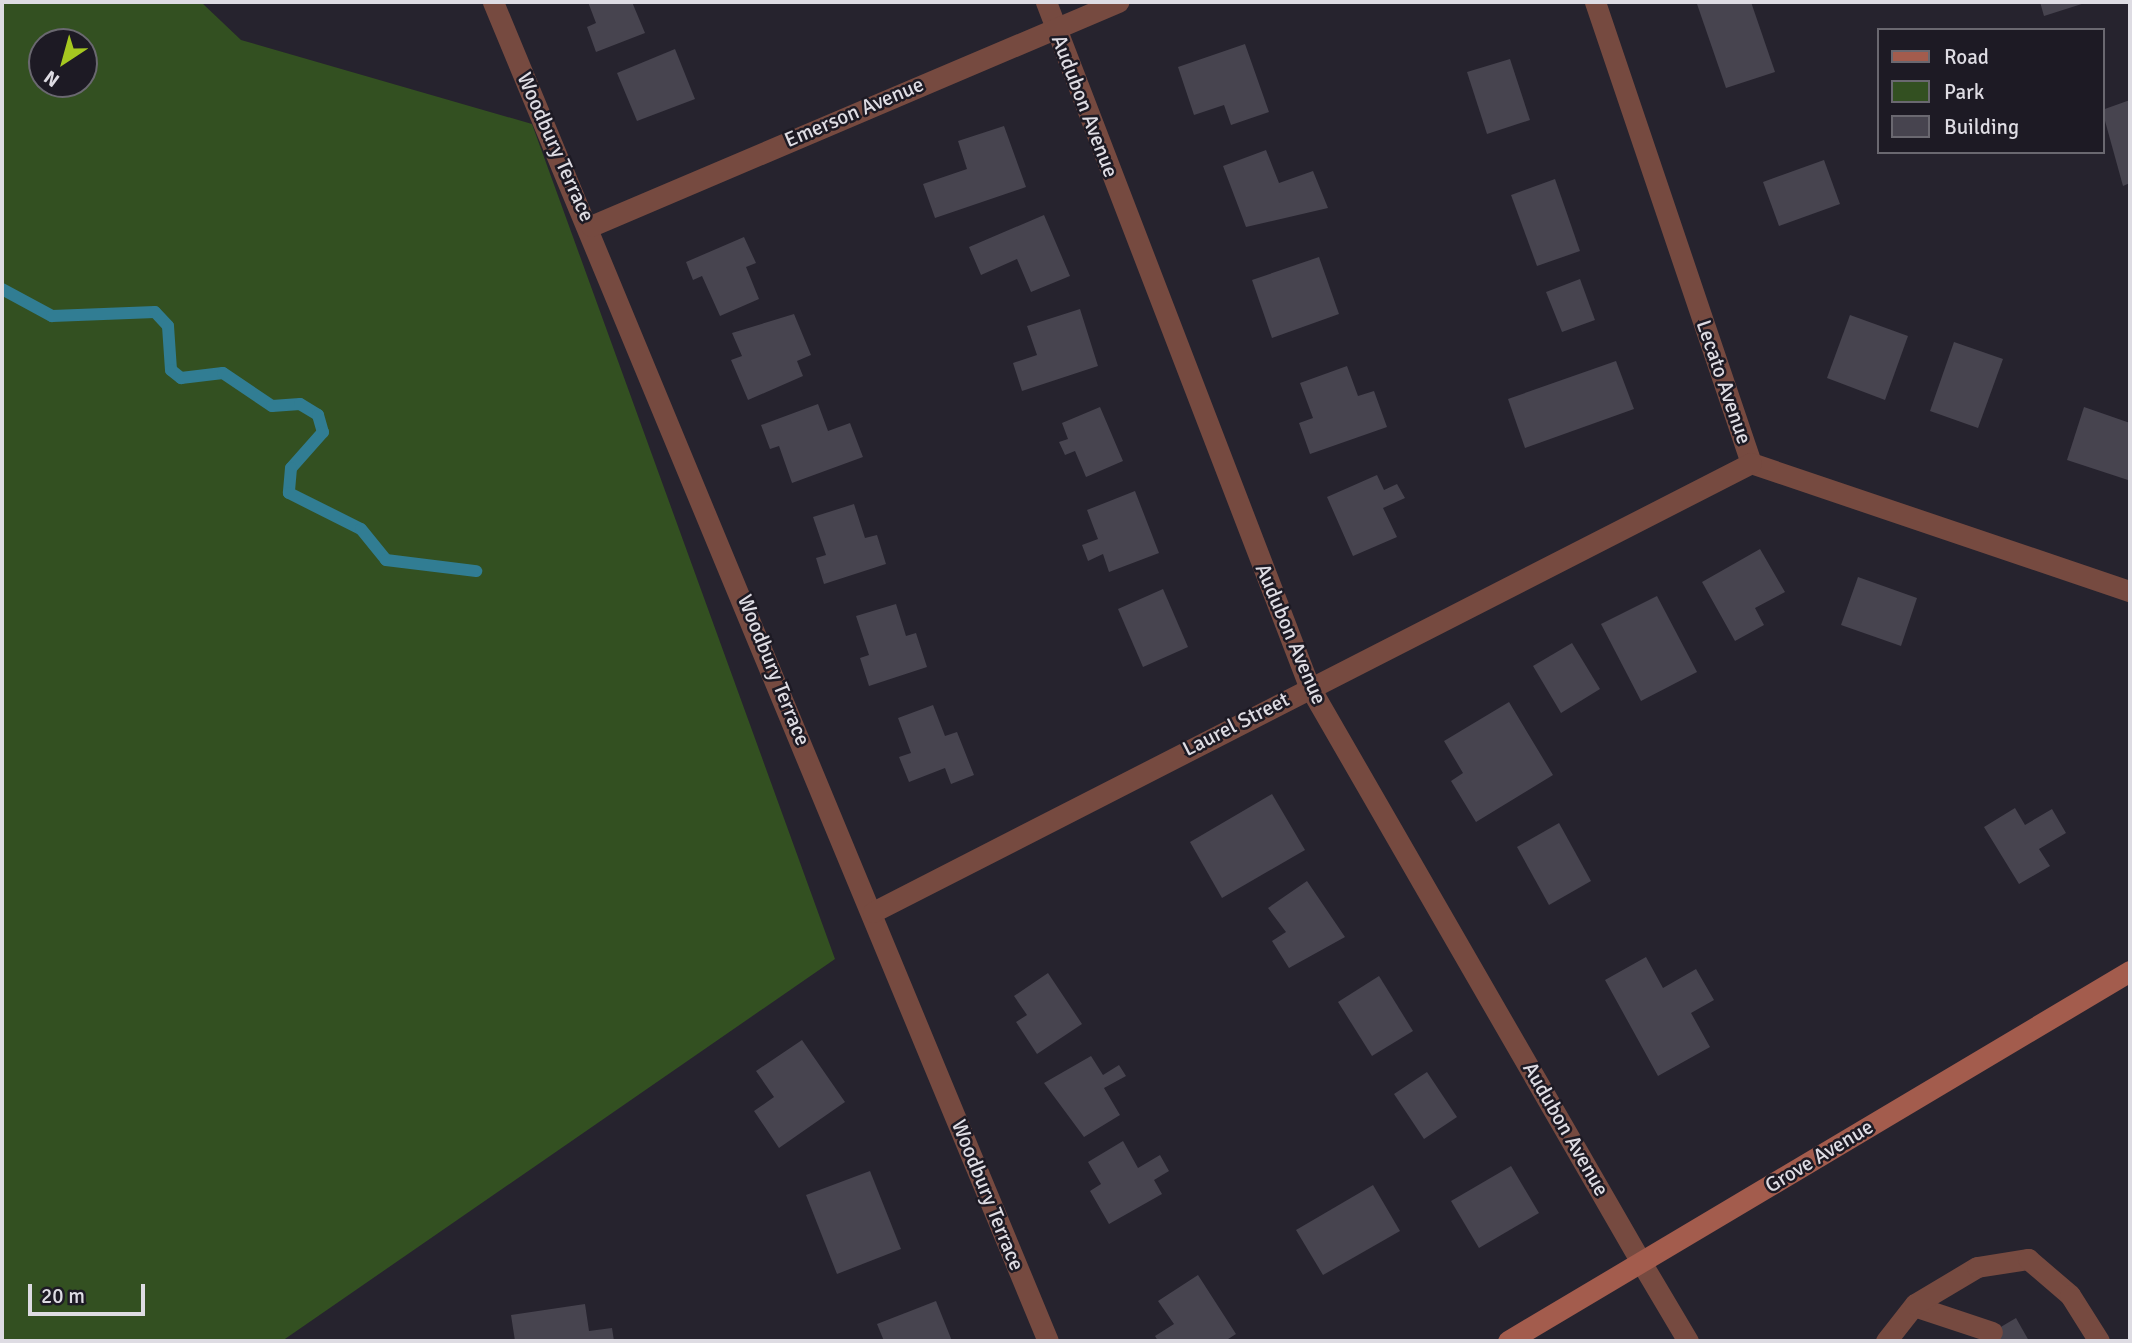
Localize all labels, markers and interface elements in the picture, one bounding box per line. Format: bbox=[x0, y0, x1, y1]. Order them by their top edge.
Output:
north arrow bbox=[28, 28, 98, 98]
legend bbox=[1876, 28, 2104, 154]
street label: Audubon Avenue bbox=[1046, 31, 1124, 181]
text: Road bbox=[1944, 44, 1989, 70]
text: N bbox=[39, 65, 64, 92]
street label: Woodbury Terrace bbox=[512, 69, 600, 225]
street label: Emerson Avenue bbox=[781, 71, 927, 153]
text: Park bbox=[1944, 79, 1984, 105]
text: Building bbox=[1944, 114, 2019, 140]
street label: Lecato Avenue bbox=[1691, 317, 1757, 447]
street label: Audubon Avenue bbox=[1250, 560, 1332, 708]
street label: Woodbury Terrace bbox=[732, 591, 816, 749]
street label: Laurel Street bbox=[1179, 686, 1293, 762]
street label: Audubon Avenue bbox=[1517, 1058, 1615, 1200]
street label: Grove Avenue bbox=[1760, 1114, 1878, 1198]
street label: Woodbury Terrace bbox=[946, 1116, 1030, 1274]
scale bar bbox=[32, 1270, 149, 1314]
text: 20 m bbox=[41, 1283, 85, 1309]

